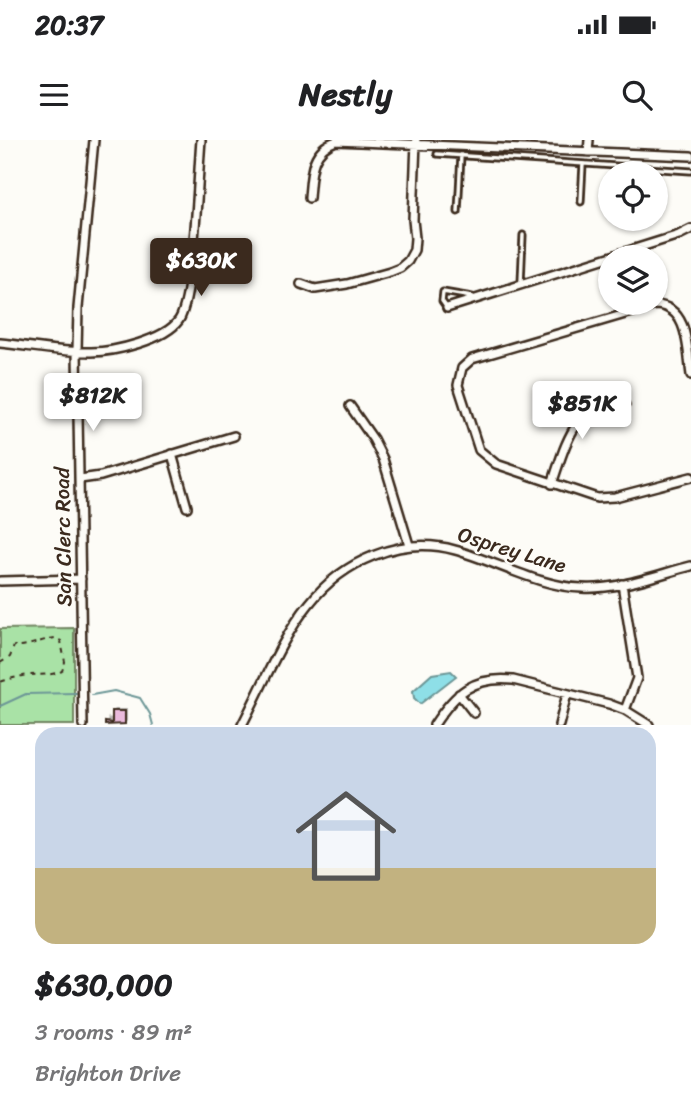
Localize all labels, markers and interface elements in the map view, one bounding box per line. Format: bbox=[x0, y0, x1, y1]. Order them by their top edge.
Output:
text: 20:37 bbox=[35, 2, 103, 48]
text: Nestly bbox=[299, 66, 392, 123]
icon: menu bbox=[35, 76, 73, 114]
icon: search bbox=[618, 76, 656, 114]
map controls bbox=[598, 161, 668, 315]
button: locate bbox=[598, 161, 668, 231]
pin: $630K bbox=[152, 239, 250, 298]
text: $630K bbox=[166, 240, 236, 281]
button: layers bbox=[598, 245, 668, 315]
pin: $812K bbox=[44, 373, 142, 433]
text: $812K bbox=[60, 375, 126, 416]
pin: $851K bbox=[533, 382, 631, 441]
text: $851K bbox=[548, 383, 616, 424]
street label: San Clerc Road bbox=[43, 465, 83, 607]
street label: Osprey Lane bbox=[453, 515, 571, 585]
icon: home bbox=[283, 773, 409, 899]
text: $630,000 bbox=[35, 958, 173, 1012]
text: 3 rooms · 89 m² bbox=[35, 1012, 192, 1053]
text: Brighton Drive bbox=[35, 1053, 181, 1094]

